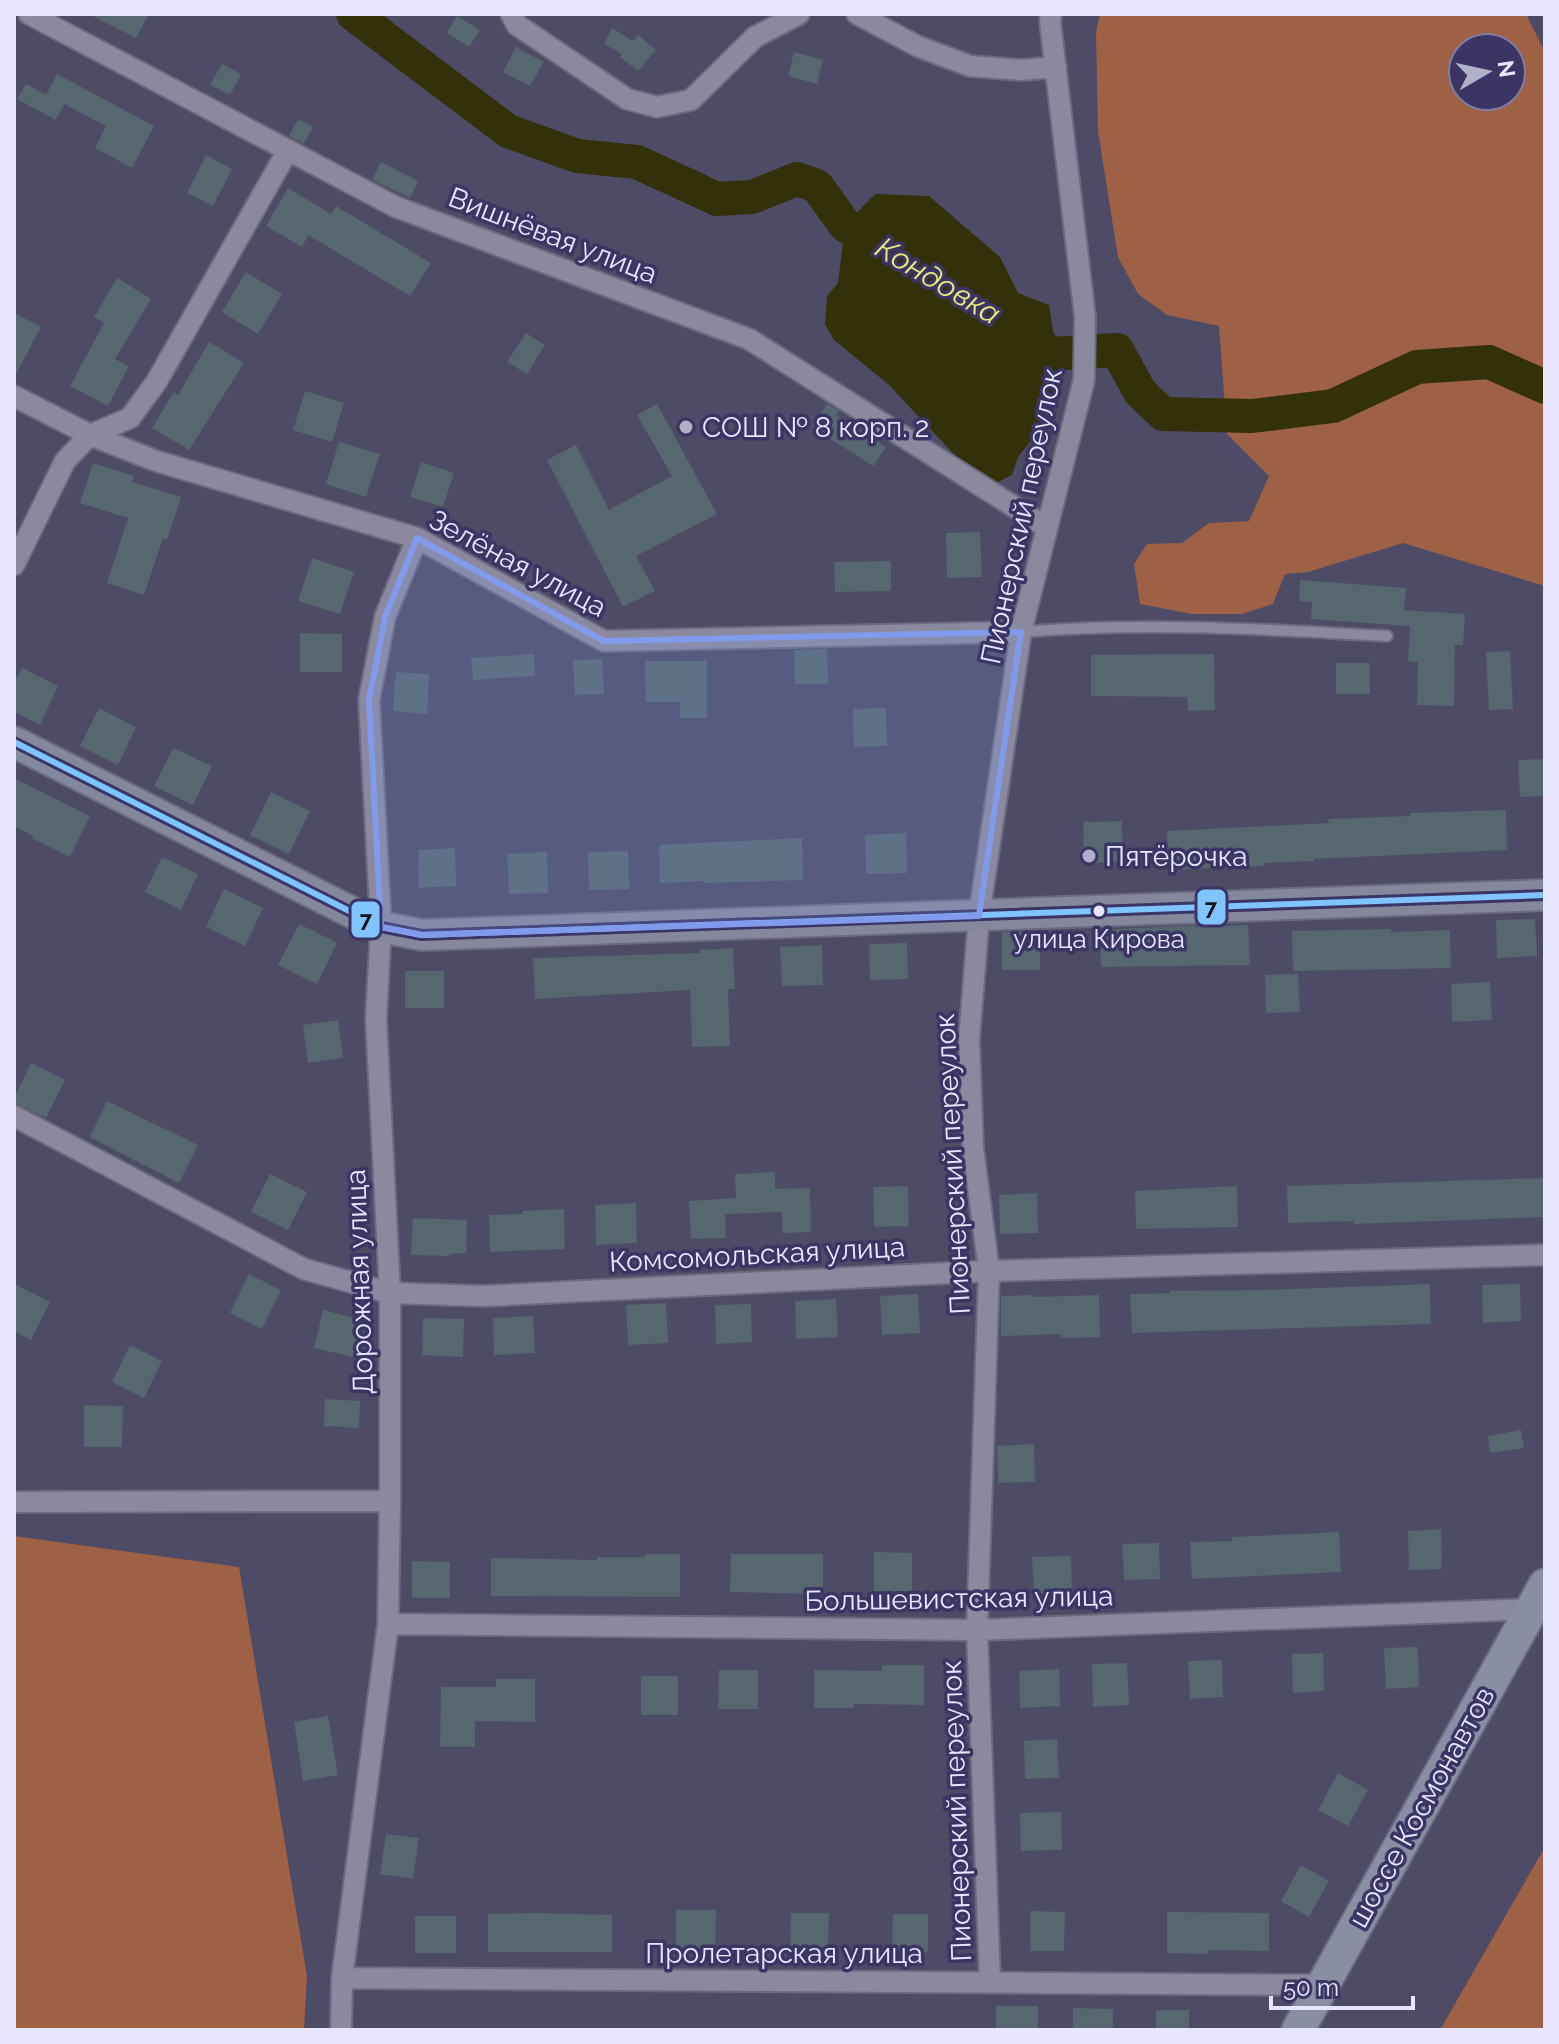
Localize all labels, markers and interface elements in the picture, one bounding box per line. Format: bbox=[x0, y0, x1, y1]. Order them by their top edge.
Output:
north arrow bbox=[1447, 32, 1527, 112]
text: N bbox=[1493, 59, 1521, 79]
street label: Вишнёвая улица bbox=[444, 181, 662, 290]
water label: Кондовка bbox=[870, 230, 1007, 331]
street label: Пионерский переулок bbox=[974, 365, 1069, 667]
place label: СОШ № 8 корп. 2 bbox=[702, 411, 929, 444]
marker: СОШ № 8 корп. 2 bbox=[677, 418, 695, 436]
street label: Зелёная улица bbox=[424, 503, 612, 624]
place label: Пятёрочка bbox=[1105, 840, 1247, 873]
marker: Пятёрочка bbox=[1080, 847, 1098, 865]
line badge: 7 bbox=[1196, 888, 1227, 926]
text: 7 bbox=[1205, 894, 1218, 920]
line badge: 7 bbox=[350, 900, 381, 939]
marker: улица Кирова bbox=[1091, 903, 1107, 919]
text: 7 bbox=[360, 906, 373, 932]
place label: улица Кирова bbox=[1013, 924, 1185, 954]
street label: Пионерский переулок bbox=[928, 1012, 977, 1315]
street label: Дорожная улица bbox=[339, 1169, 380, 1395]
street label: Комсомольская улица bbox=[608, 1230, 906, 1279]
street label: Большевистская улица bbox=[804, 1579, 1114, 1618]
street label: Пионерский переулок bbox=[935, 1660, 978, 1962]
street label: шоссе Космонавтов bbox=[1342, 1681, 1501, 1933]
street label: Пролетарская улица bbox=[645, 1937, 923, 1970]
scale bar bbox=[1271, 1960, 1413, 2010]
text: 50 m bbox=[1283, 1973, 1339, 2002]

